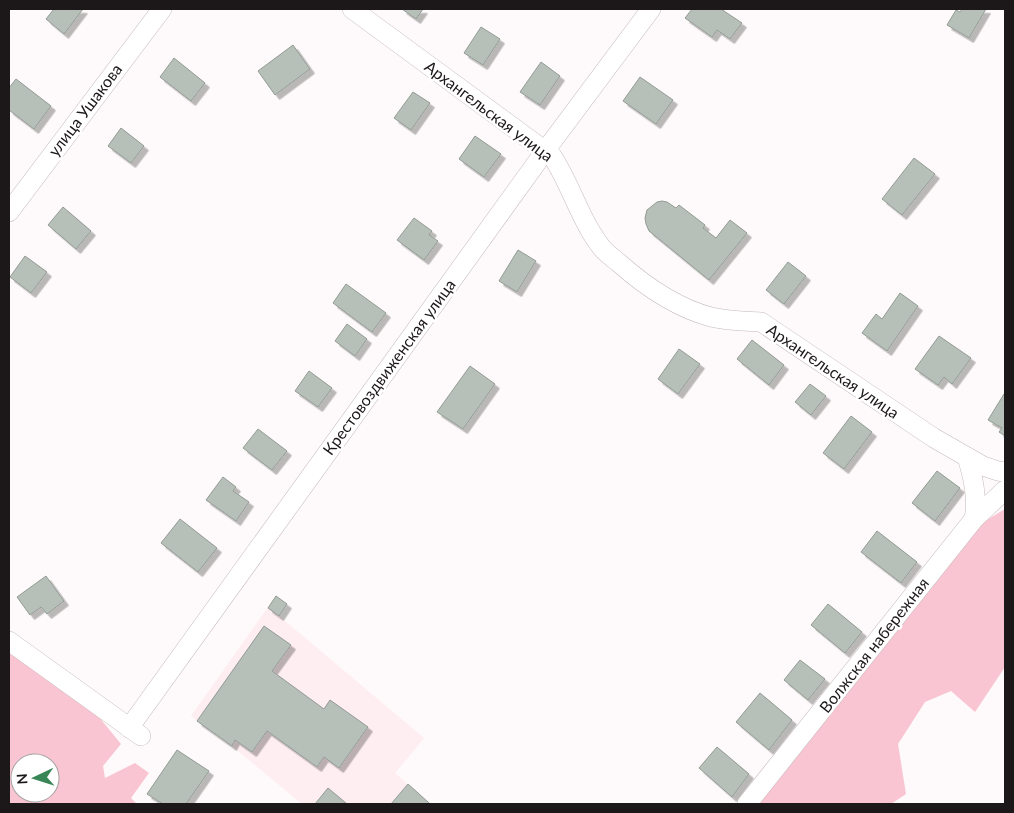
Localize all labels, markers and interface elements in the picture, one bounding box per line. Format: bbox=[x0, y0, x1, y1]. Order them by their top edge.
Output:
street label: Архангельская улица bbox=[421, 56, 557, 165]
street label: улица Ушакова bbox=[44, 60, 126, 160]
street label: Крестовоздвиженская улица bbox=[318, 275, 459, 458]
street label: Архангельская улица bbox=[763, 319, 903, 422]
street label: Волжская набережная bbox=[815, 573, 932, 716]
north arrow bbox=[10, 753, 60, 803]
text: N bbox=[13, 773, 30, 785]

